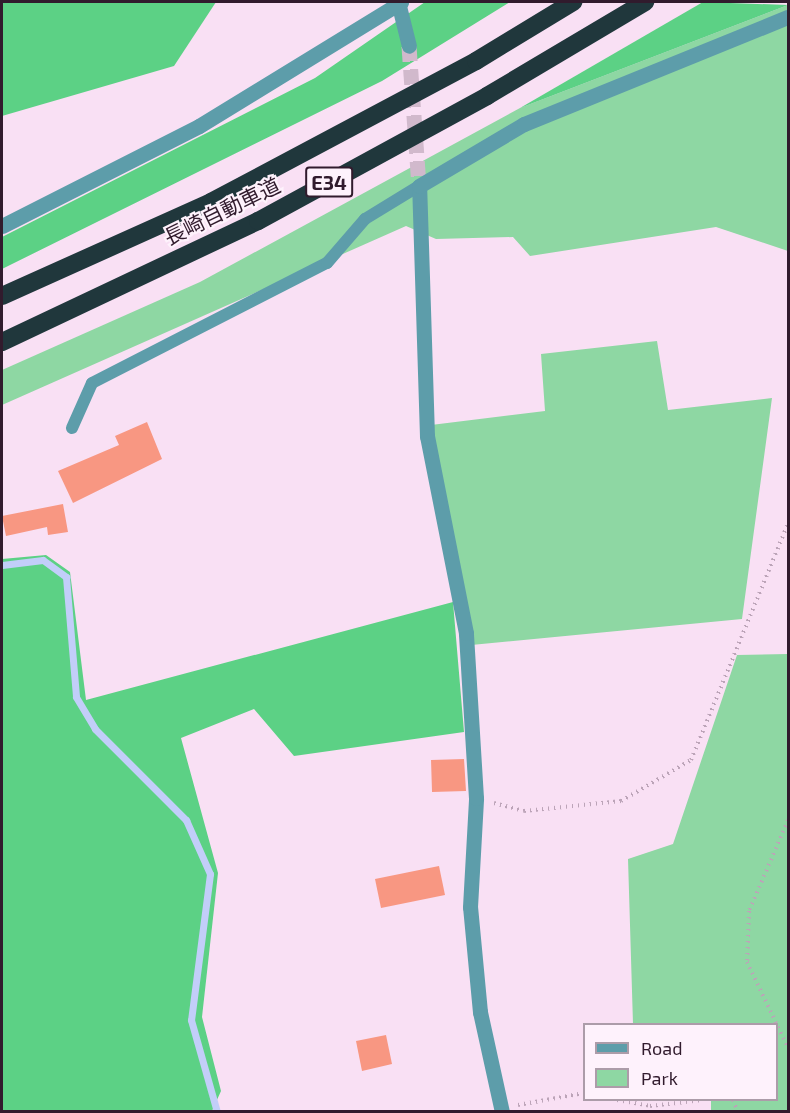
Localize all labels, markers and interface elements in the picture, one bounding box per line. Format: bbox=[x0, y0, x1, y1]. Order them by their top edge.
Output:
road number: E34 bbox=[305, 165, 353, 199]
street label: 長崎自動車道 bbox=[160, 172, 284, 250]
legend bbox=[583, 1023, 778, 1101]
text: Road bbox=[641, 1037, 682, 1059]
text: Park bbox=[641, 1067, 678, 1089]

